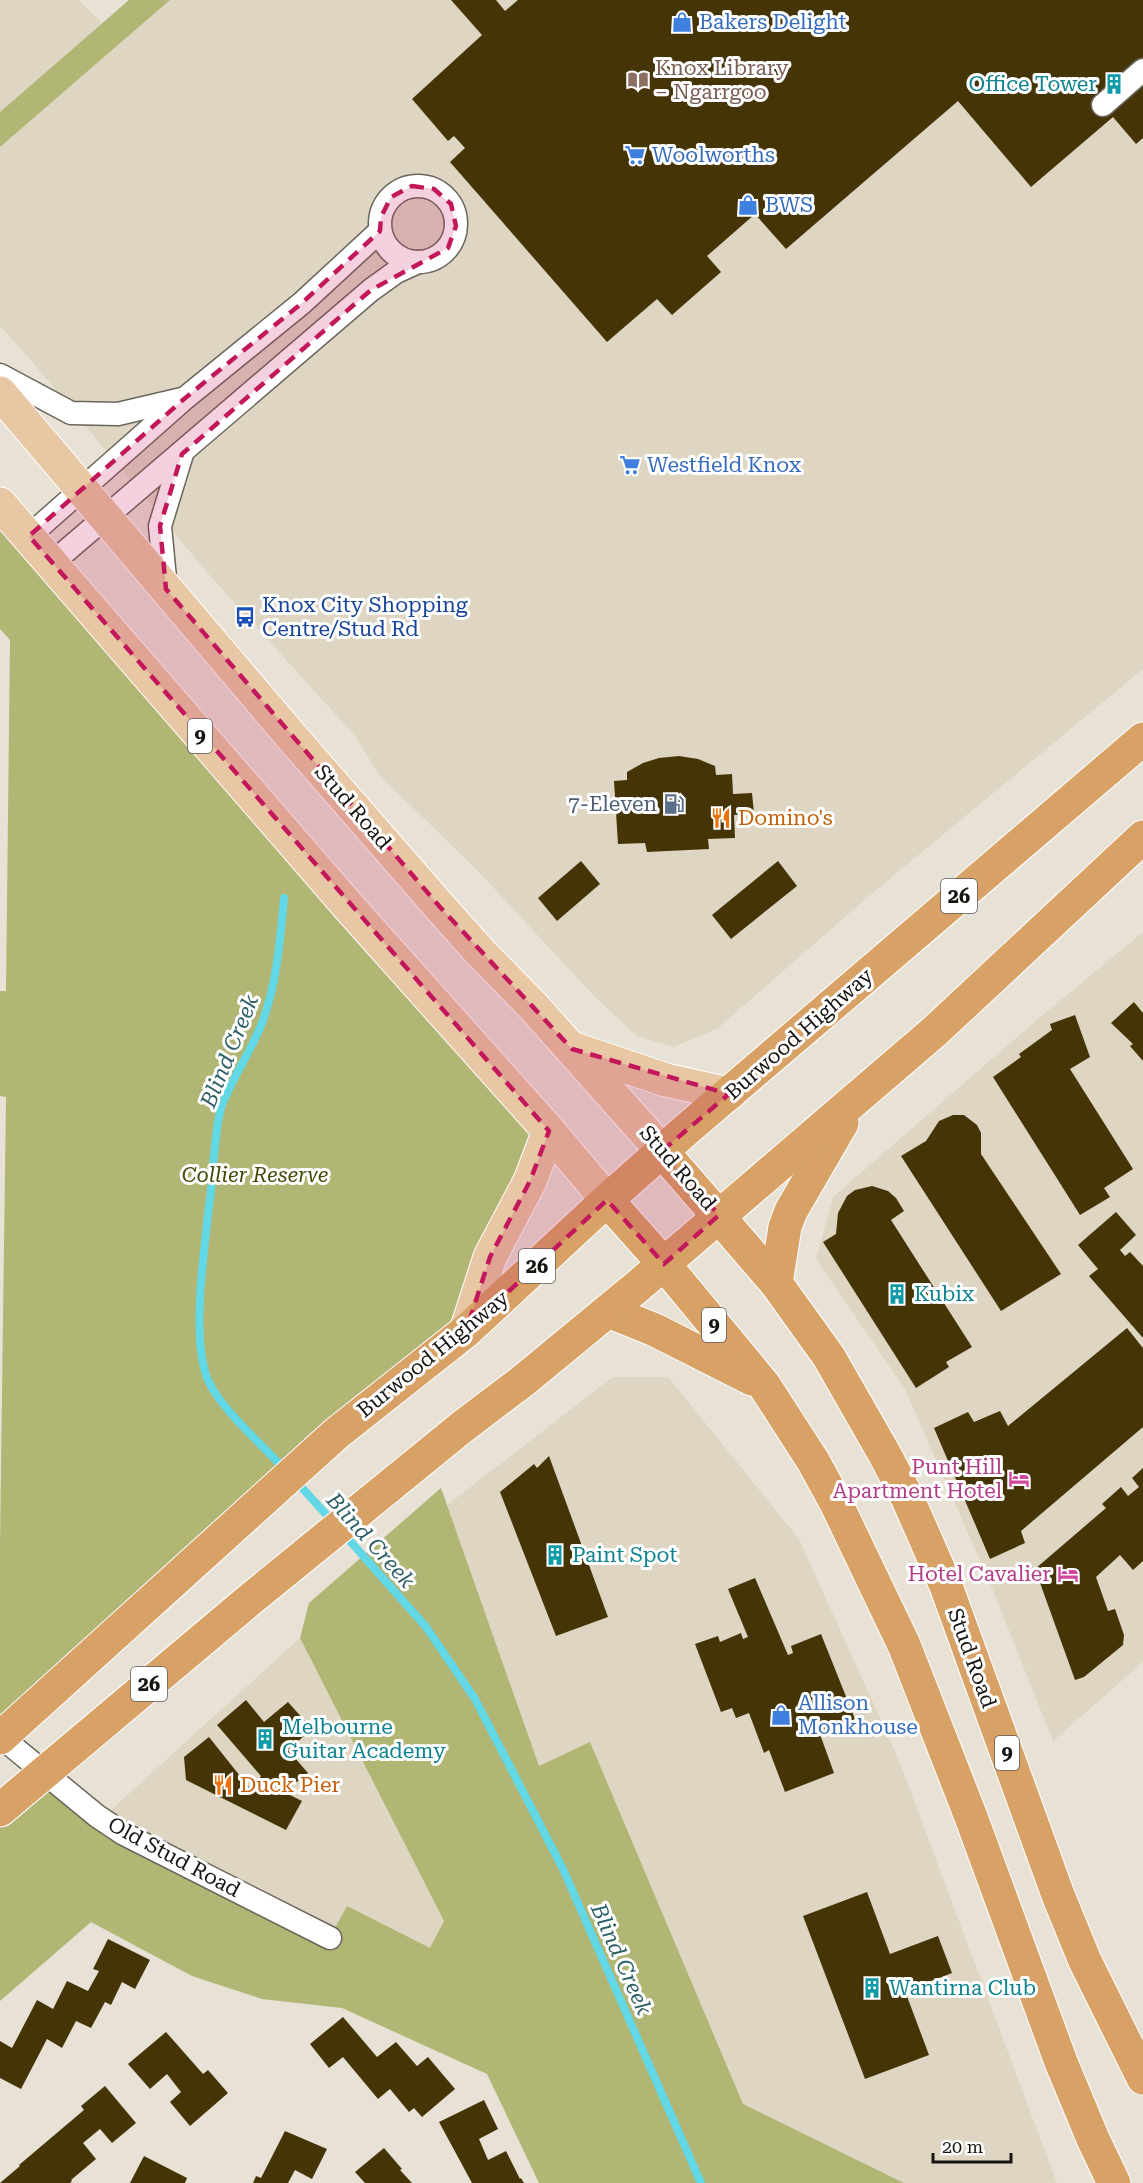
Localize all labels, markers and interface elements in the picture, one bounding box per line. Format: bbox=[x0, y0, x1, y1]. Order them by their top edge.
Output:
shop icon: Bakers Delight bbox=[670, 10, 694, 34]
place label: Bakers Delight bbox=[699, 10, 847, 34]
place label: Knox Library – Ngarrgoo bbox=[655, 56, 789, 104]
library icon: Knox Library – Ngarrgoo bbox=[626, 68, 650, 92]
place label: Office Tower bbox=[968, 72, 1097, 96]
building icon: Office Tower bbox=[1102, 72, 1126, 96]
supermarket icon: Woolworths bbox=[623, 143, 647, 167]
place label: Woolworths bbox=[652, 143, 775, 167]
shop icon: BWS bbox=[736, 193, 760, 217]
place label: BWS bbox=[765, 193, 813, 217]
supermarket icon: Westfield Knox bbox=[618, 453, 642, 477]
place label: Westfield Knox bbox=[647, 453, 801, 477]
place label: Knox City Shopping Centre/Stud Rd bbox=[262, 593, 468, 641]
bus stop icon: Knox City Shopping Centre/Stud Rd bbox=[233, 605, 257, 629]
road number: 9 bbox=[188, 719, 212, 753]
street label: Stud Road bbox=[310, 760, 397, 855]
place label: 7-Eleven bbox=[568, 792, 657, 816]
fuel station icon: 7-Eleven bbox=[662, 792, 686, 816]
restaurant icon: Domino's bbox=[709, 806, 733, 830]
place label: Domino's bbox=[738, 806, 833, 830]
road number: 26 bbox=[941, 879, 977, 913]
street label: Burwood Highway bbox=[720, 963, 878, 1105]
water label: Blind Creek bbox=[195, 991, 263, 1112]
street label: Stud Road bbox=[635, 1121, 722, 1216]
park label: Collier Reserve bbox=[182, 1163, 328, 1187]
road number: 26 bbox=[519, 1249, 555, 1283]
building icon: Kubix bbox=[885, 1282, 909, 1306]
place label: Kubix bbox=[914, 1282, 974, 1306]
street label: Burwood Highway bbox=[353, 1285, 514, 1422]
road number: 9 bbox=[702, 1308, 726, 1342]
place label: Punt Hill Apartment Hotel bbox=[833, 1455, 1003, 1503]
hotel icon: Punt Hill Apartment Hotel bbox=[1007, 1467, 1031, 1491]
water label: Blind Creek bbox=[321, 1487, 420, 1593]
building icon: Paint Spot bbox=[543, 1543, 567, 1567]
place label: Paint Spot bbox=[572, 1543, 677, 1567]
place label: Hotel Cavalier bbox=[908, 1562, 1051, 1586]
hotel icon: Hotel Cavalier bbox=[1056, 1562, 1080, 1586]
street label: Stud Road bbox=[943, 1605, 1001, 1712]
road number: 26 bbox=[131, 1667, 167, 1701]
place label: Allison Monkhouse bbox=[798, 1691, 918, 1739]
shop icon: Allison Monkhouse bbox=[769, 1703, 793, 1727]
place label: Melbourne Guitar Academy bbox=[282, 1715, 446, 1763]
building icon: Melbourne Guitar Academy bbox=[253, 1727, 277, 1751]
road number: 9 bbox=[995, 1736, 1019, 1770]
restaurant icon: Duck Pier bbox=[211, 1773, 235, 1797]
place label: Duck Pier bbox=[240, 1773, 340, 1797]
street label: Old Stud Road bbox=[104, 1812, 245, 1902]
water label: Blind Creek bbox=[585, 1899, 657, 2019]
building icon: Wantirna Club bbox=[860, 1976, 884, 2000]
place label: Wantirna Club bbox=[889, 1976, 1036, 2000]
scale bar bbox=[933, 2126, 1011, 2164]
text: 20 m bbox=[942, 2136, 983, 2157]

